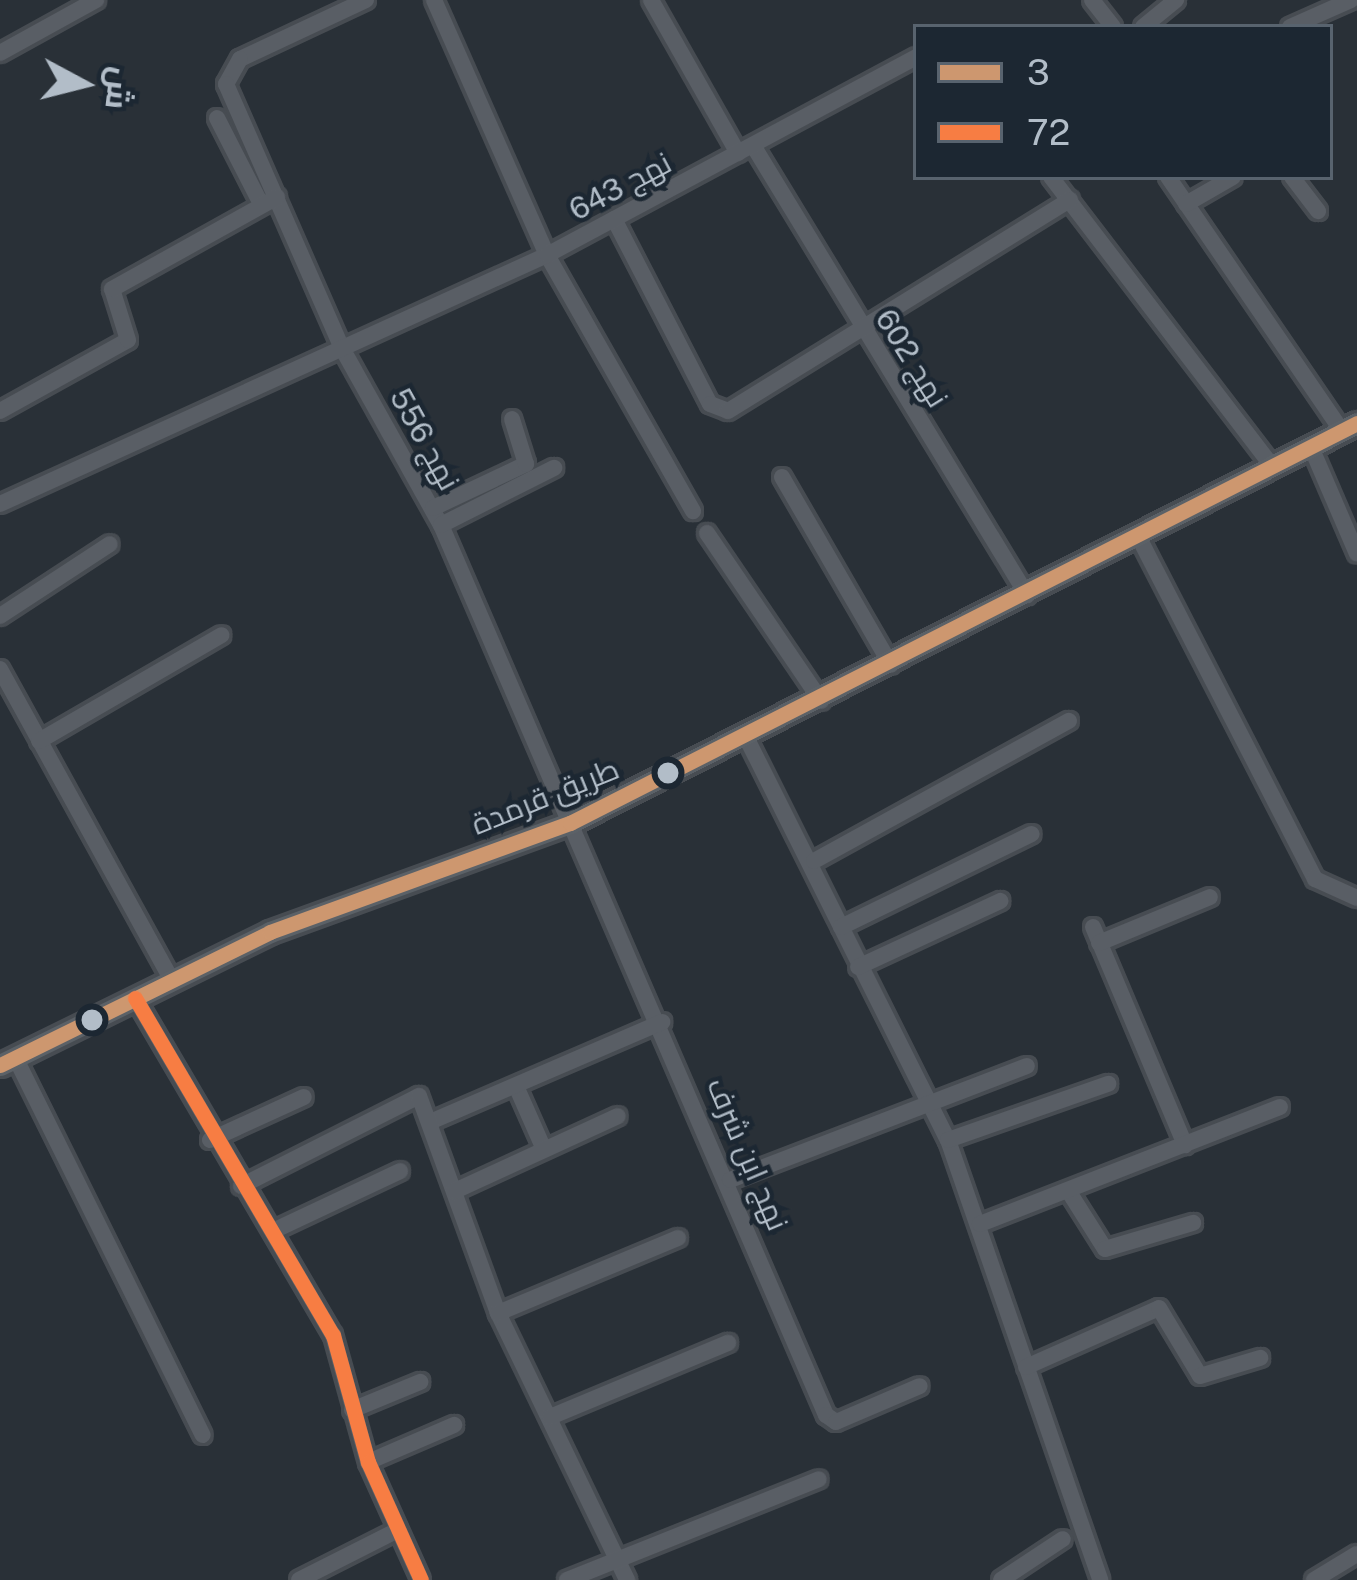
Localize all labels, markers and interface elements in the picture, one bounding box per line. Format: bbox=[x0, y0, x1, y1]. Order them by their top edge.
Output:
north arrow bbox=[24, 24, 144, 144]
legend bbox=[913, 24, 1333, 180]
text: 3 bbox=[1027, 51, 1050, 93]
text: ش bbox=[98, 65, 141, 112]
text: 72 bbox=[1027, 111, 1070, 153]
street label: نهج 643 bbox=[563, 144, 677, 228]
street label: نهج 602 bbox=[868, 302, 956, 414]
street label: نهج 556 bbox=[382, 382, 468, 496]
street label: طريق قرمدة bbox=[466, 750, 624, 842]
unlabelled marker bbox=[657, 762, 679, 784]
unlabelled marker bbox=[81, 1009, 103, 1031]
street label: نهج ابن شرف bbox=[700, 1072, 796, 1236]

